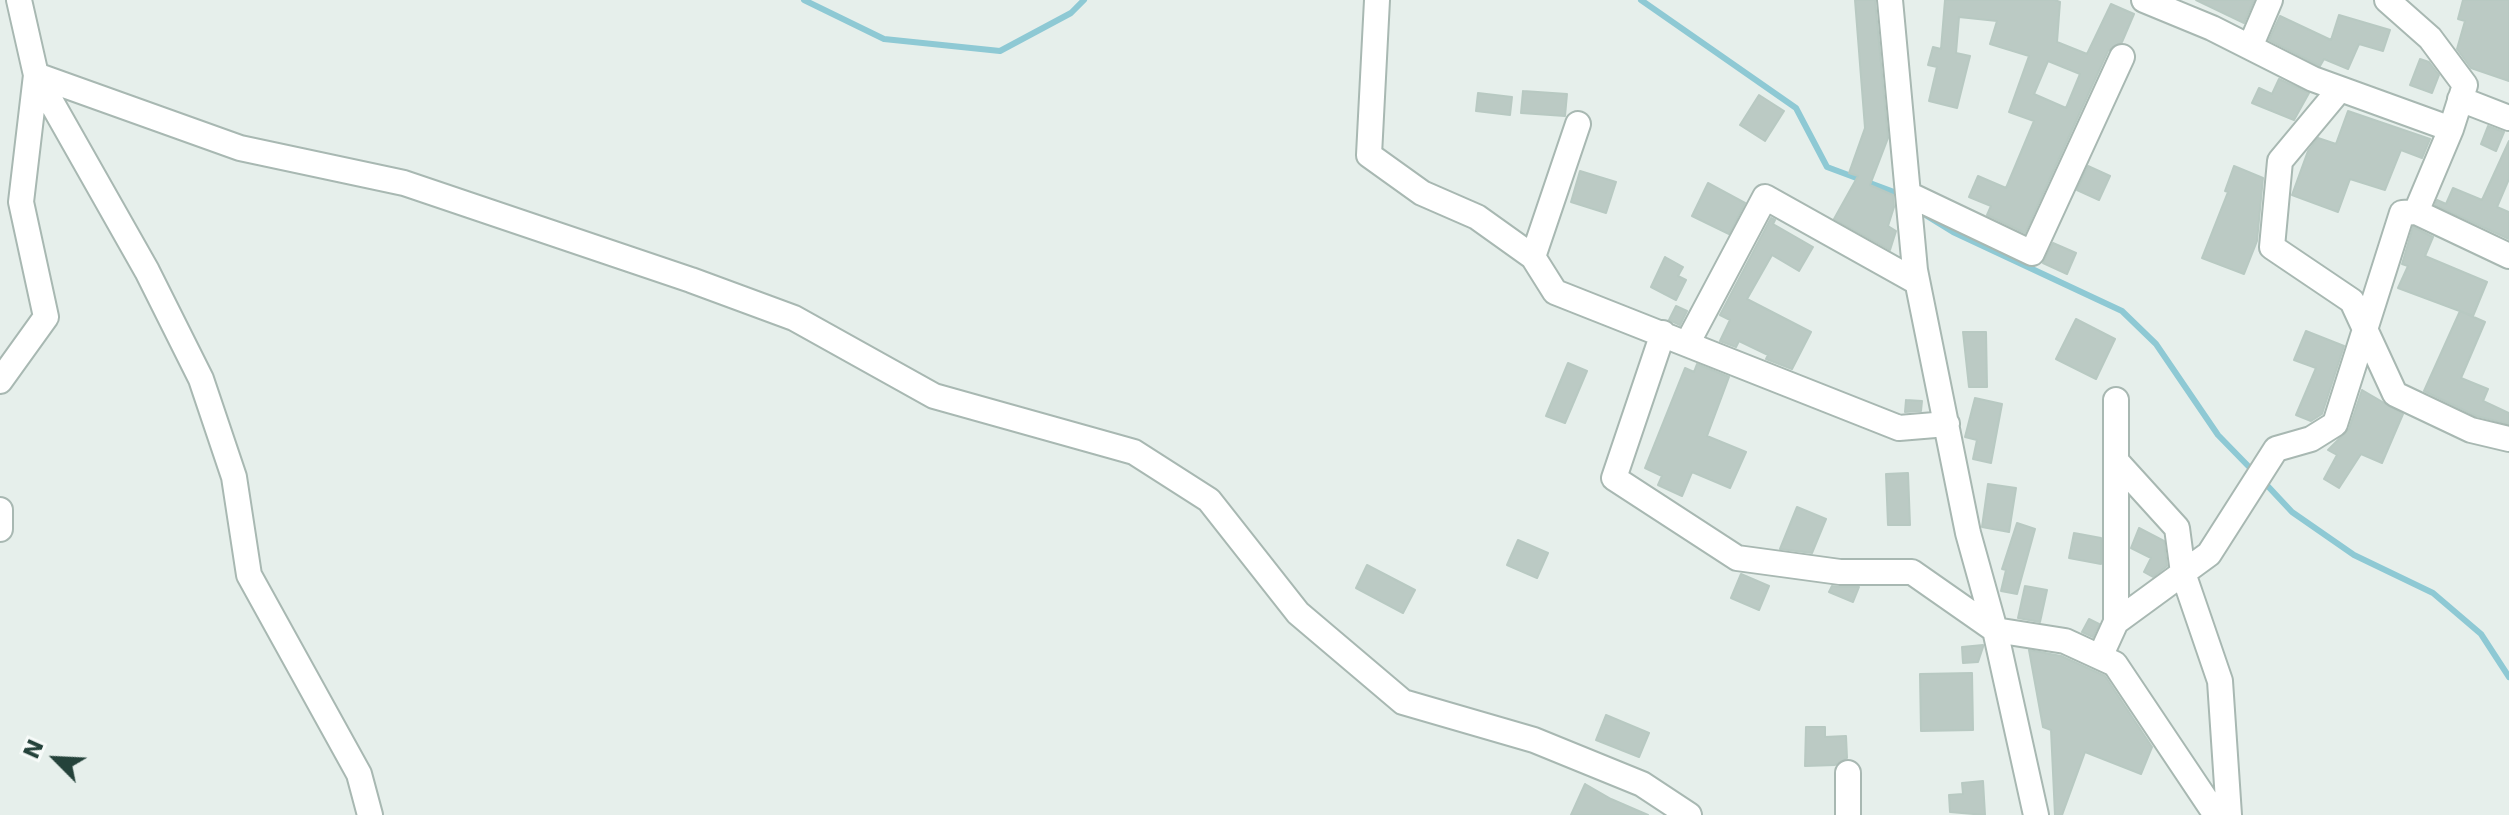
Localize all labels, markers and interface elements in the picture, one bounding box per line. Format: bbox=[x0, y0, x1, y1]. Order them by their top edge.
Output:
north arrow bbox=[16, 719, 96, 799]
text: N bbox=[18, 736, 49, 763]

